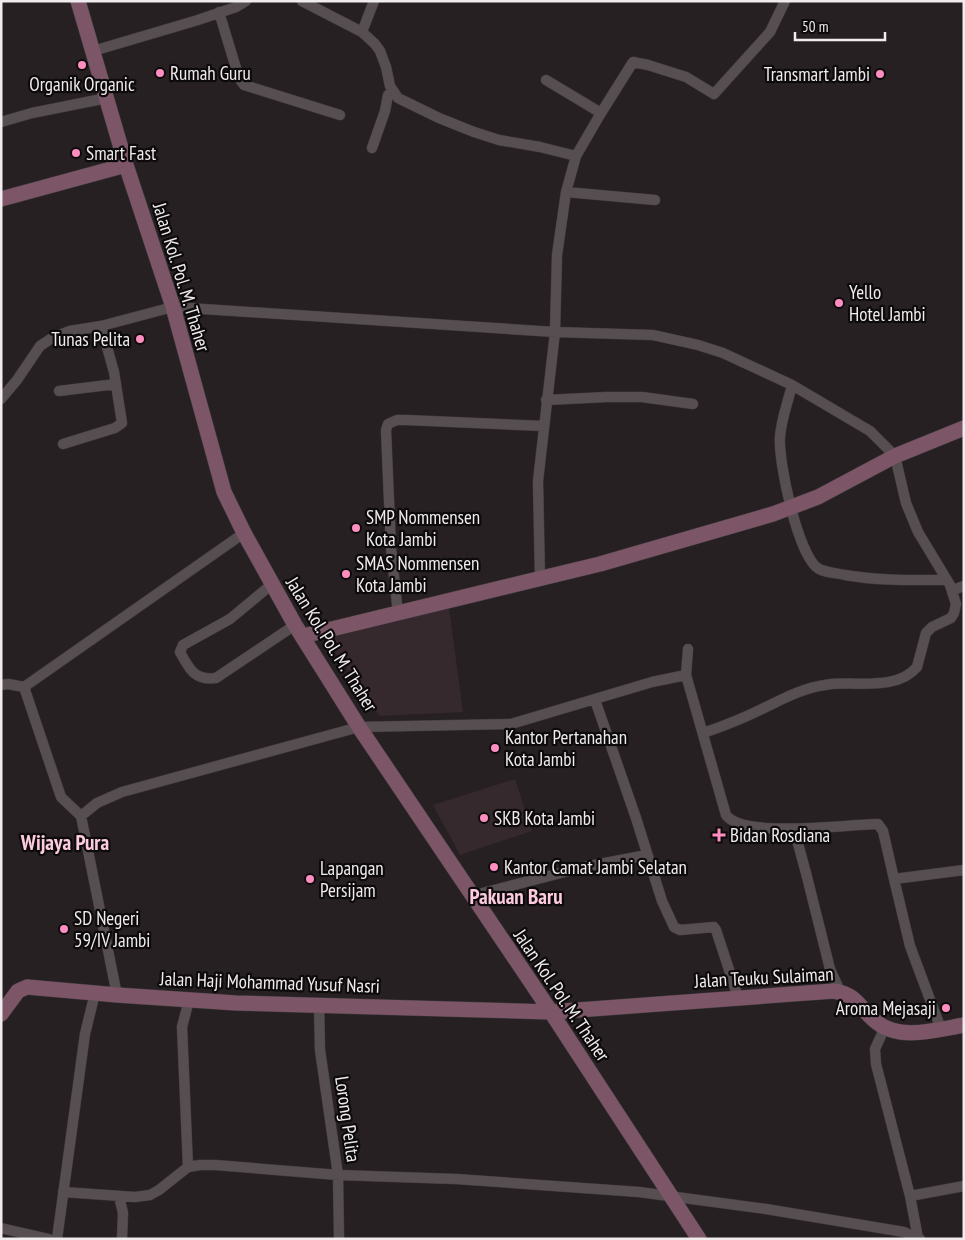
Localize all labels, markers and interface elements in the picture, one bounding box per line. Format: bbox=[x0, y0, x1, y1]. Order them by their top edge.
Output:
scale bar bbox=[795, 10, 885, 42]
text: 50 m bbox=[802, 17, 828, 36]
marker: Organik Organic bbox=[76, 59, 88, 71]
place label: Rumah Guru bbox=[170, 61, 251, 85]
place label: Transmart Jambi bbox=[764, 62, 870, 86]
marker: Rumah Guru bbox=[154, 67, 166, 79]
marker: Transmart Jambi bbox=[874, 68, 886, 80]
place label: Organik Organic bbox=[29, 72, 135, 96]
place label: Smart Fast bbox=[86, 141, 157, 165]
marker: Smart Fast bbox=[70, 147, 82, 159]
street label: Jalan Kol. Pol. M. Thaher bbox=[148, 199, 216, 355]
place label: Yello Hotel Jambi bbox=[849, 280, 926, 326]
marker: Yello Hotel Jambi bbox=[833, 297, 845, 309]
place label: Tunas Pelita bbox=[51, 327, 130, 351]
marker: Tunas Pelita bbox=[134, 333, 146, 345]
place label: SMP Nommensen Kota Jambi bbox=[366, 505, 480, 551]
marker: SMP Nommensen Kota Jambi bbox=[350, 522, 362, 534]
place label: SMAS Nommensen Kota Jambi bbox=[356, 551, 479, 597]
marker: SMAS Nommensen Kota Jambi bbox=[340, 568, 352, 580]
street label: Jalan Kol. Pol. M. Thaher bbox=[280, 571, 384, 717]
place label: Kantor Pertanahan Kota Jambi bbox=[505, 725, 627, 771]
marker: Kantor Pertanahan Kota Jambi bbox=[489, 742, 501, 754]
place label: SKB Kota Jambi bbox=[494, 806, 595, 830]
marker: SKB Kota Jambi bbox=[478, 812, 490, 824]
place label: Bidan Rosdiana bbox=[730, 823, 830, 847]
marker: Bidan Rosdiana bbox=[712, 828, 726, 842]
district label: Wijaya Pura bbox=[20, 829, 109, 856]
place label: Kantor Camat Jambi Selatan bbox=[504, 855, 687, 879]
place label: Lapangan Persijam bbox=[320, 856, 384, 902]
marker: Kantor Camat Jambi Selatan bbox=[488, 861, 500, 873]
marker: Lapangan Persijam bbox=[304, 873, 316, 885]
district label: Pakuan Baru bbox=[469, 883, 563, 910]
place label: SD Negeri 59/IV Jambi bbox=[74, 906, 150, 952]
marker: SD Negeri 59/IV Jambi bbox=[58, 923, 70, 935]
street label: Jalan Kol. Pol. M. Thaher bbox=[508, 923, 616, 1066]
street label: Jalan Teuku Sulaiman bbox=[693, 961, 834, 993]
street label: Jalan Haji Mohammad Yusuf Nasri bbox=[159, 966, 380, 998]
place label: Aroma Mejasaji bbox=[836, 996, 936, 1020]
marker: Aroma Mejasaji bbox=[940, 1002, 952, 1014]
street label: Lorong Pelita bbox=[330, 1075, 366, 1163]

